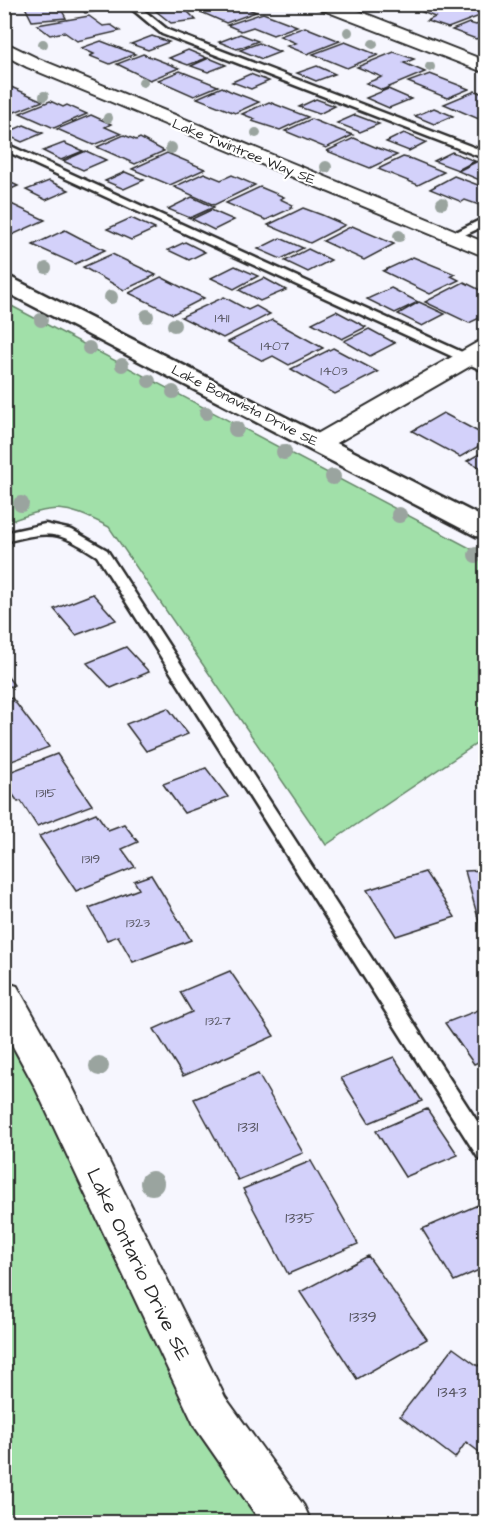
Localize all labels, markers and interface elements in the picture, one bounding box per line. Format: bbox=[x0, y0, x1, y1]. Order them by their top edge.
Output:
street label: Lake Twintree Way SE bbox=[169, 114, 319, 190]
house number: 1411 bbox=[215, 308, 230, 328]
house number: 1407 bbox=[261, 336, 290, 356]
street label: Lake Bonavista Drive SE bbox=[168, 360, 322, 452]
house number: 1403 bbox=[320, 361, 348, 381]
house number: 1315 bbox=[36, 783, 56, 803]
house number: 1319 bbox=[82, 849, 100, 869]
house number: 1323 bbox=[126, 913, 150, 933]
house number: 1327 bbox=[205, 1011, 231, 1031]
house number: 1331 bbox=[238, 1116, 258, 1138]
street label: Lake Ontario Drive SE bbox=[79, 1163, 197, 1366]
house number: 1335 bbox=[285, 1207, 316, 1229]
house number: 1339 bbox=[349, 1306, 377, 1328]
house number: 1343 bbox=[437, 1381, 467, 1403]

